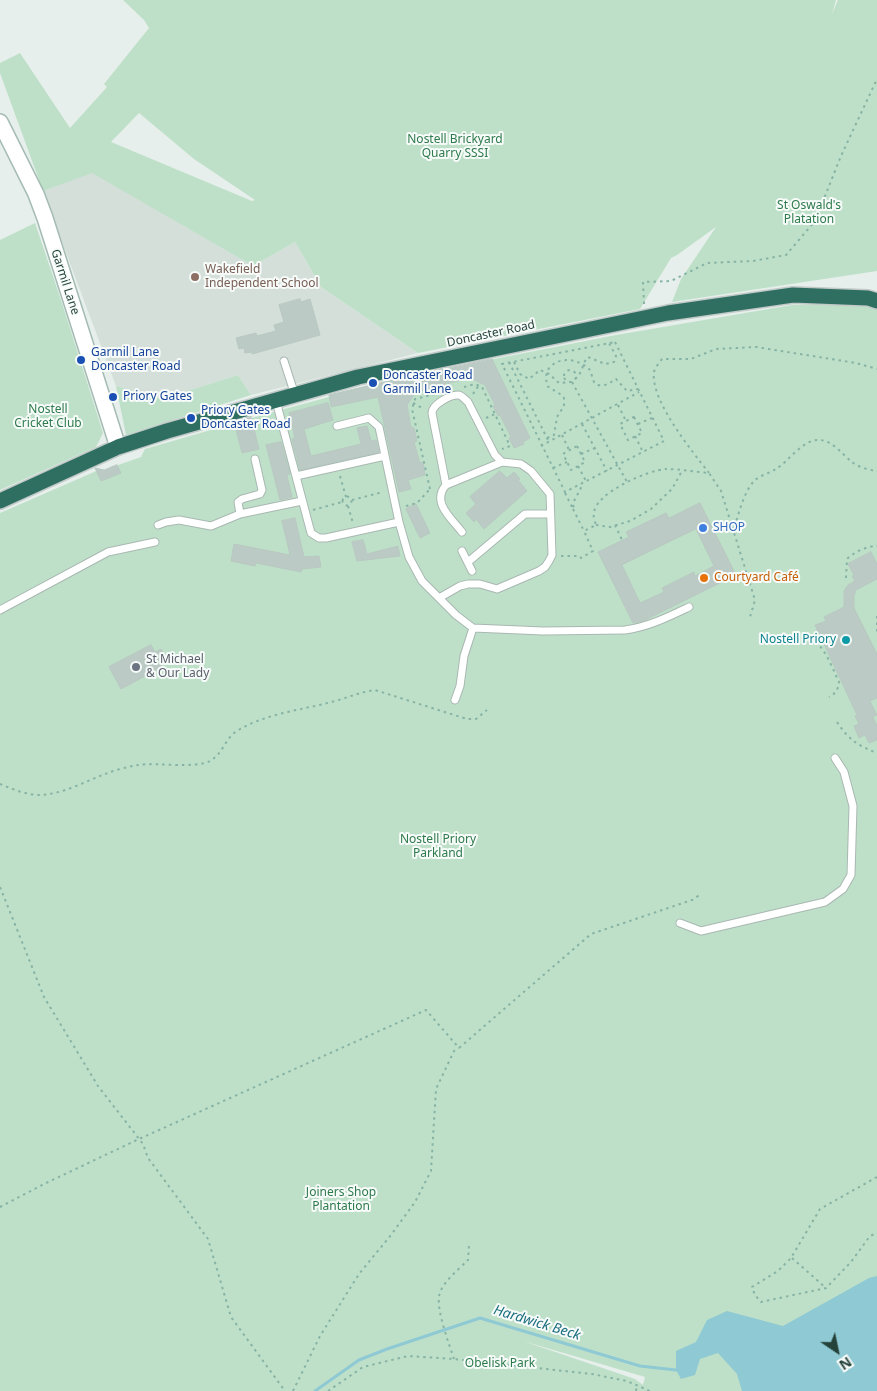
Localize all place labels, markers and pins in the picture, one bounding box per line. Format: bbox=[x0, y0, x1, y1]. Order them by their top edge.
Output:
place label: Wakefield Independent School bbox=[205, 263, 319, 291]
marker: Wakefield Independent School bbox=[189, 271, 201, 283]
place label: Garmil Lane Doncaster Road bbox=[91, 346, 181, 374]
marker: Garmil Lane Doncaster Road bbox=[75, 354, 87, 366]
place label: Doncaster Road Garmil Lane bbox=[383, 369, 473, 397]
marker: Doncaster Road Garmil Lane bbox=[367, 377, 379, 389]
place label: Priory Gates bbox=[123, 390, 192, 404]
marker: Priory Gates bbox=[107, 391, 119, 403]
place label: Priory Gates Doncaster Road bbox=[201, 404, 291, 432]
marker: Priory Gates Doncaster Road bbox=[185, 412, 197, 424]
place label: SHOP bbox=[713, 521, 745, 535]
marker: SHOP bbox=[697, 522, 709, 534]
place label: Courtyard Café bbox=[714, 571, 799, 585]
marker: Courtyard Café bbox=[698, 572, 710, 584]
place label: Nostell Priory bbox=[760, 633, 836, 647]
marker: Nostell Priory bbox=[840, 634, 852, 646]
place label: St Michael & Our Lady bbox=[146, 653, 209, 681]
marker: St Michael & Our Lady bbox=[130, 661, 142, 673]

